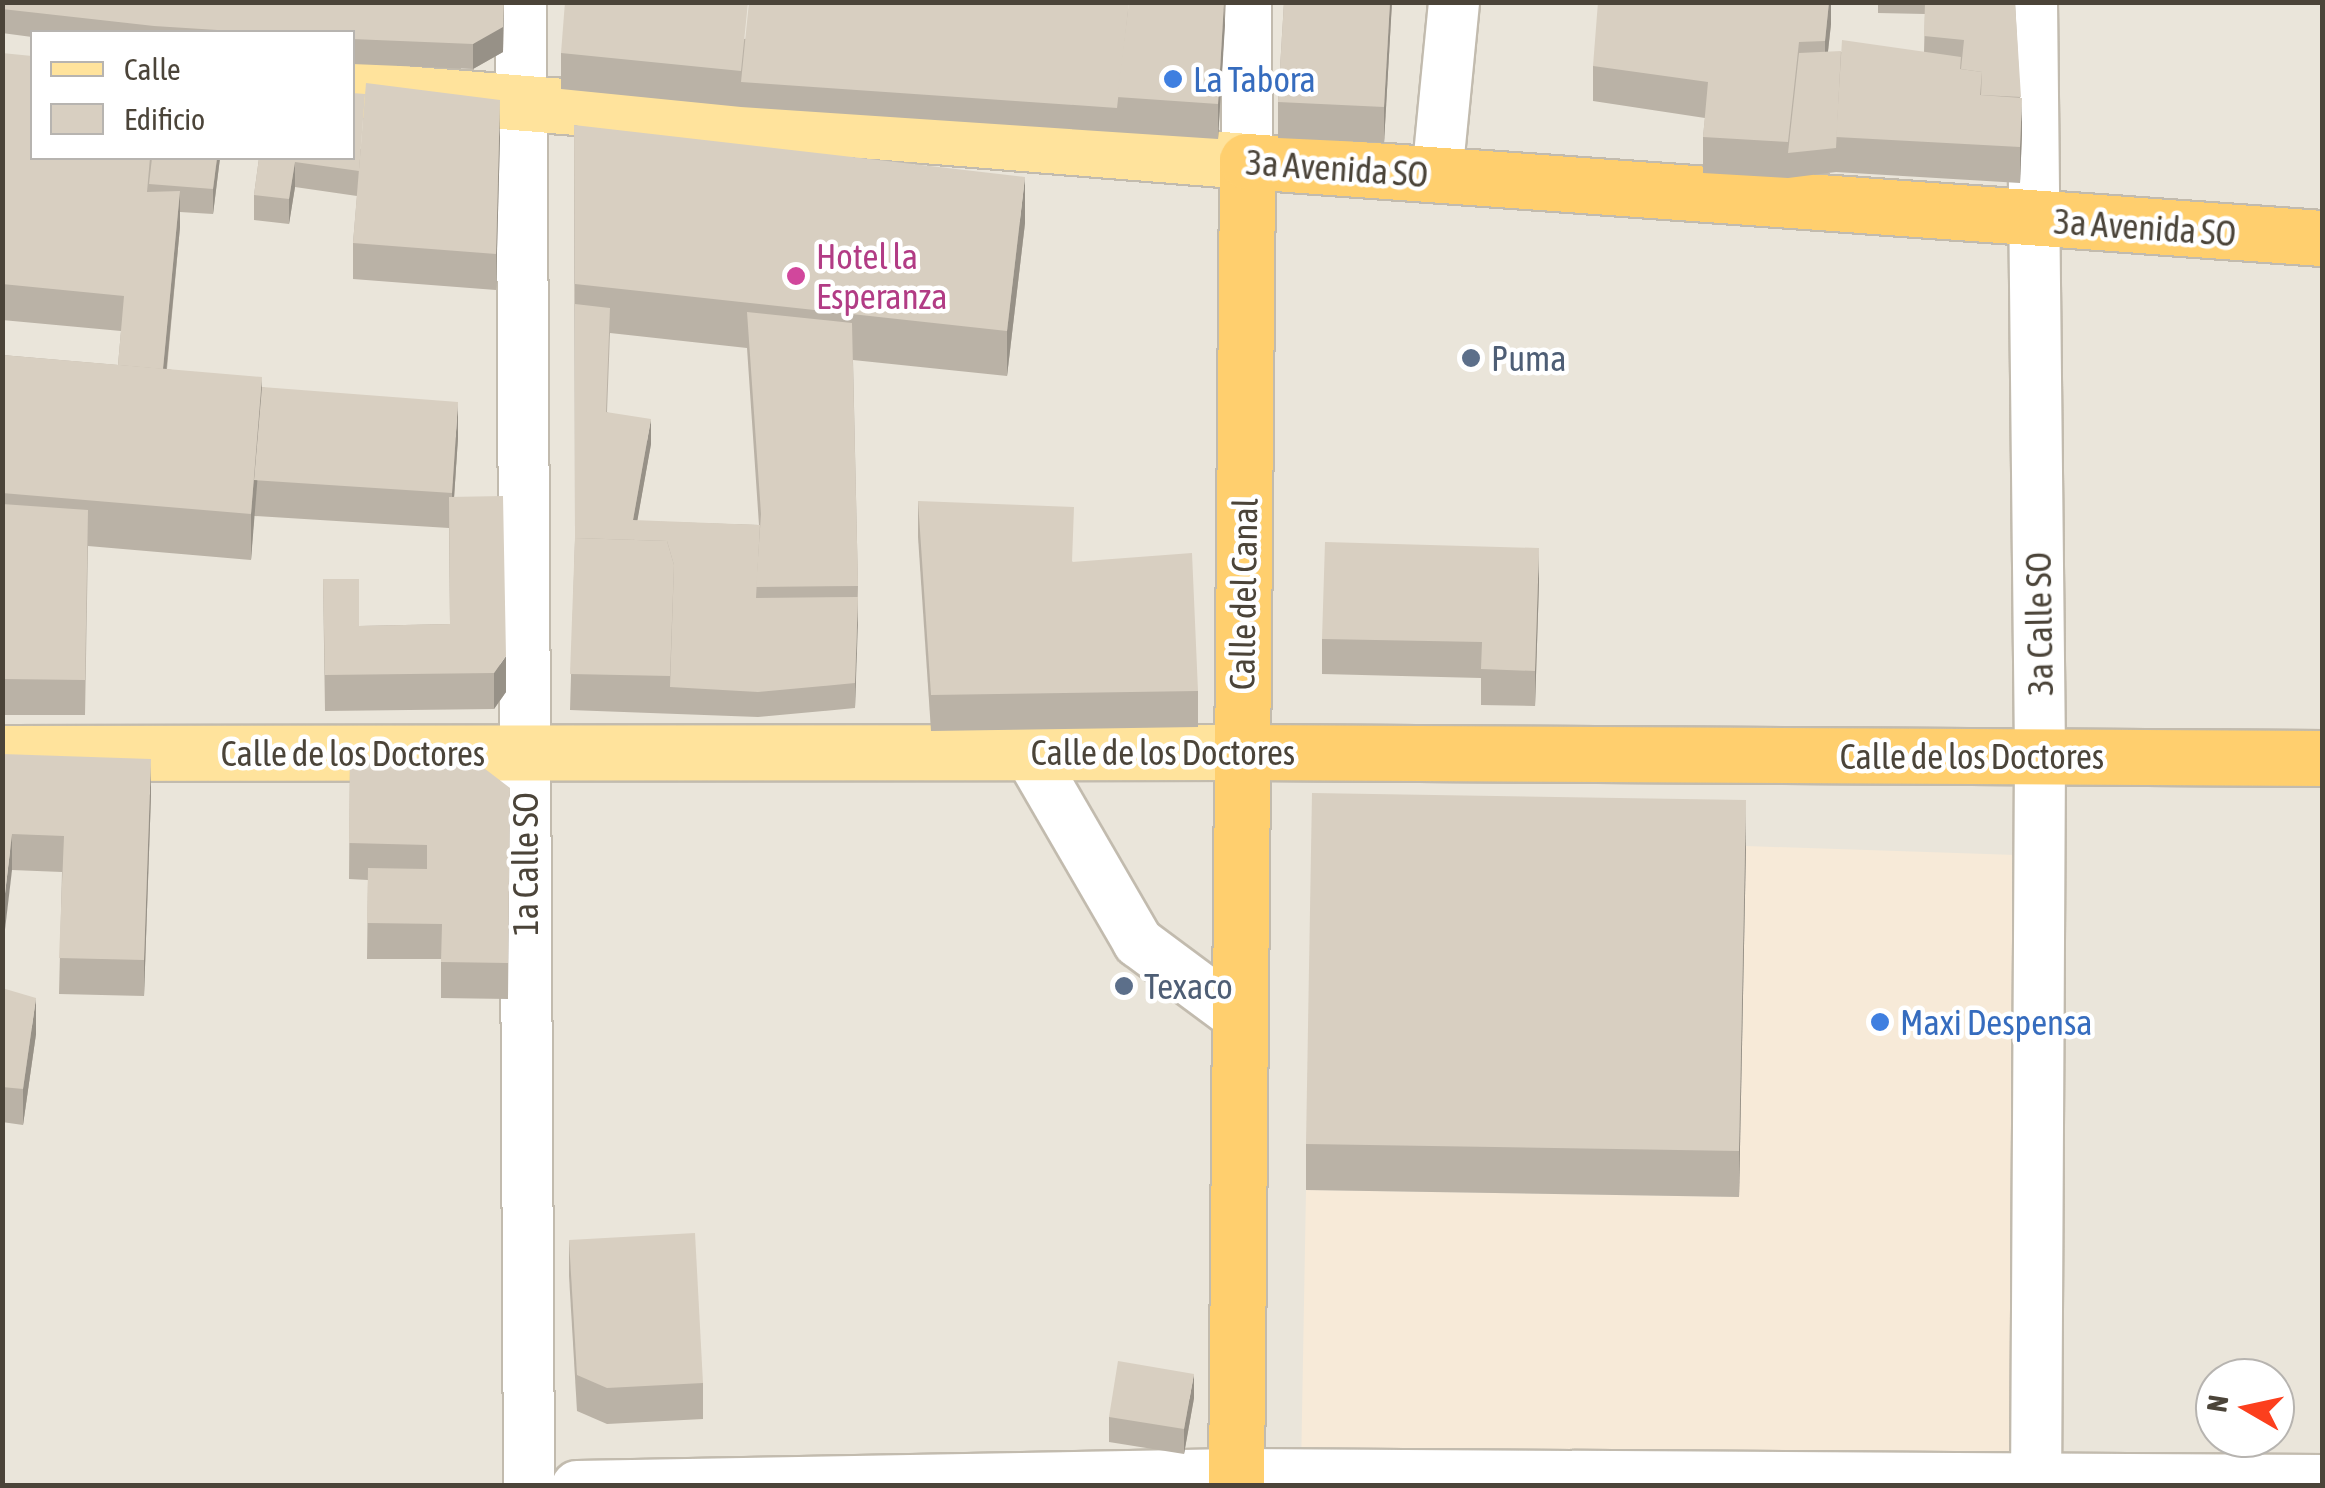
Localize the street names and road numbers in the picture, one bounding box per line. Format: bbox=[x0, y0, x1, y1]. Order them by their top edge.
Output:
street label: 3a Avenida SO bbox=[1245, 141, 1429, 195]
street label: 3a Avenida SO bbox=[2053, 200, 2237, 254]
street label: Calle del Canal bbox=[1220, 498, 1266, 690]
street label: 3a Calle SO bbox=[2017, 552, 2061, 696]
street label: Calle de los Doctores bbox=[1031, 731, 1295, 773]
street label: Calle de los Doctores bbox=[221, 732, 485, 774]
street label: Calle de los Doctores bbox=[1840, 735, 2104, 777]
street label: 1a Calle SO bbox=[504, 792, 546, 936]

